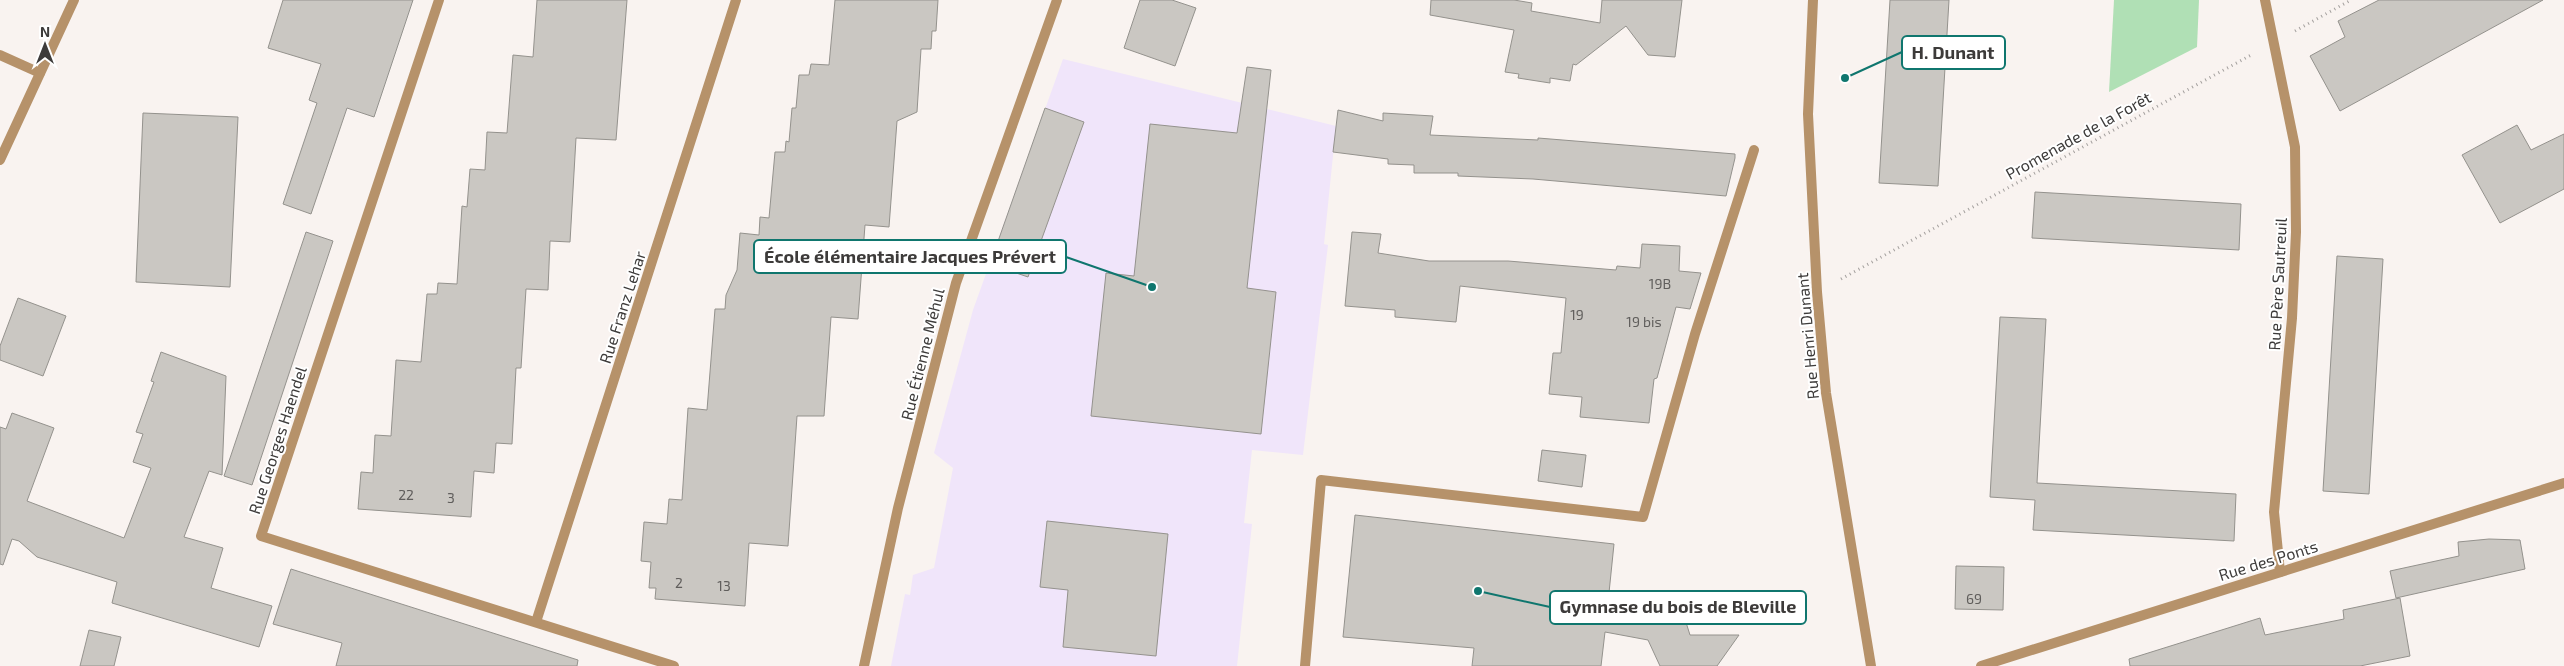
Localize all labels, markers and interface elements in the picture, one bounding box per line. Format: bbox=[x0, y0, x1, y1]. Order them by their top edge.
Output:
north arrow bbox=[20, 20, 70, 70]
text: N bbox=[40, 23, 50, 40]
callout: H. Dunant bbox=[1902, 36, 2005, 69]
text: H. Dunant bbox=[1912, 41, 1995, 63]
street label: Promenade de la Forêt bbox=[2002, 87, 2154, 183]
street label: Rue Père Sautreuil bbox=[2264, 217, 2290, 351]
callout: École élémentaire Jacques Prévert bbox=[754, 240, 1066, 273]
text: École élémentaire Jacques Prévert bbox=[764, 245, 1056, 267]
street label: Rue Franz Lehar bbox=[595, 248, 649, 366]
street label: Rue Henri Dunant bbox=[1792, 272, 1822, 400]
house number: 19B bbox=[1649, 275, 1671, 292]
street label: Rue Étienne Méhul bbox=[896, 286, 948, 422]
house number: 19 bbox=[1570, 306, 1584, 323]
house number: 19 bis bbox=[1626, 313, 1662, 330]
street label: Rue Georges Haendel bbox=[244, 363, 310, 516]
house number: 22 bbox=[398, 486, 414, 503]
house number: 3 bbox=[447, 489, 455, 506]
street label: Rue des Ponts bbox=[2216, 536, 2320, 584]
house number: 2 bbox=[675, 574, 683, 591]
house number: 13 bbox=[717, 577, 731, 594]
house number: 69 bbox=[1966, 590, 1982, 607]
callout: Gymnase du bois de Bleville bbox=[1550, 591, 1806, 624]
text: Gymnase du bois de Bleville bbox=[1560, 595, 1796, 617]

